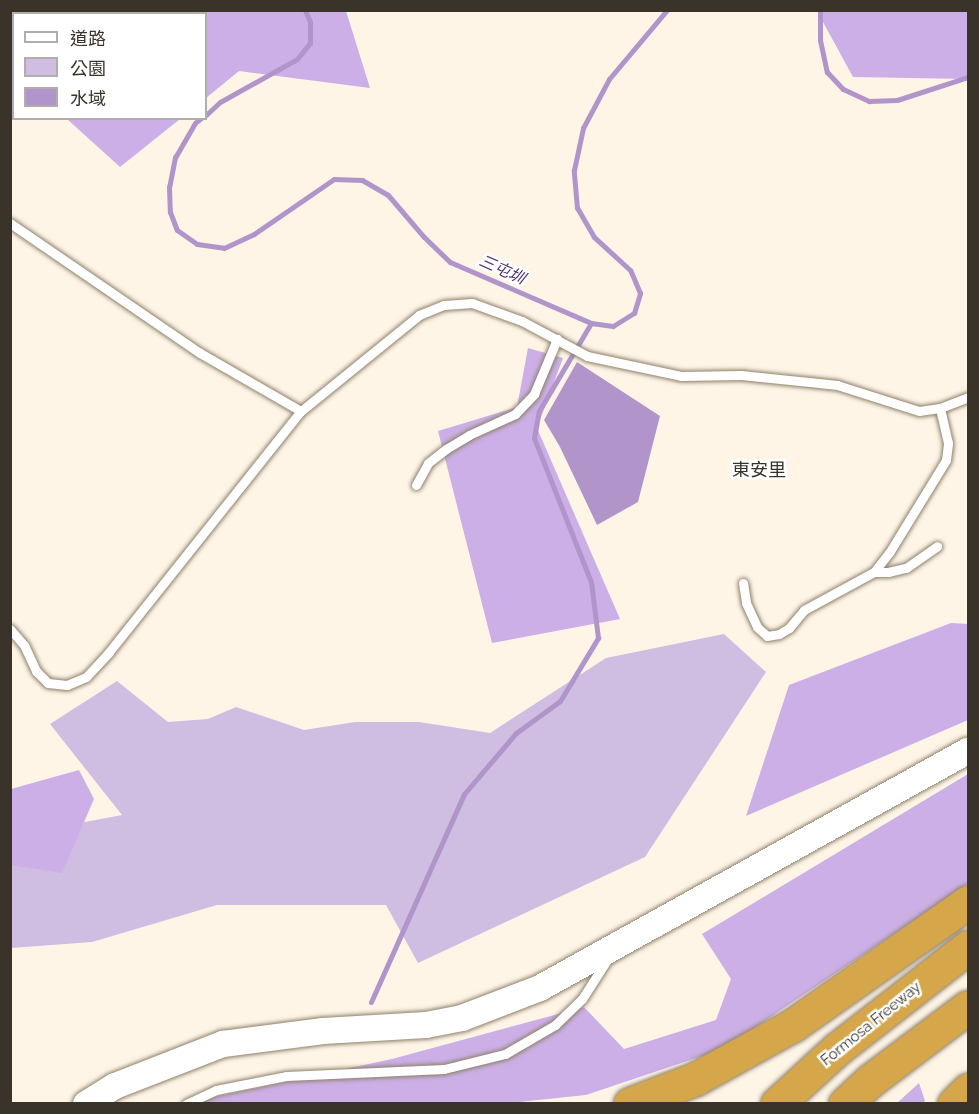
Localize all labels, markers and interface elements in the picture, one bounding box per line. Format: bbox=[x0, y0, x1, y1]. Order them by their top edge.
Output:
legend bbox=[12, 12, 207, 120]
text: 道路 bbox=[70, 28, 106, 49]
text: 公園 bbox=[70, 58, 106, 79]
text: 水域 bbox=[70, 88, 106, 109]
water label: 三屯圳 bbox=[476, 251, 528, 289]
district label: 東安里 bbox=[732, 459, 786, 481]
street label: Formosa Freeway bbox=[817, 978, 925, 1070]

